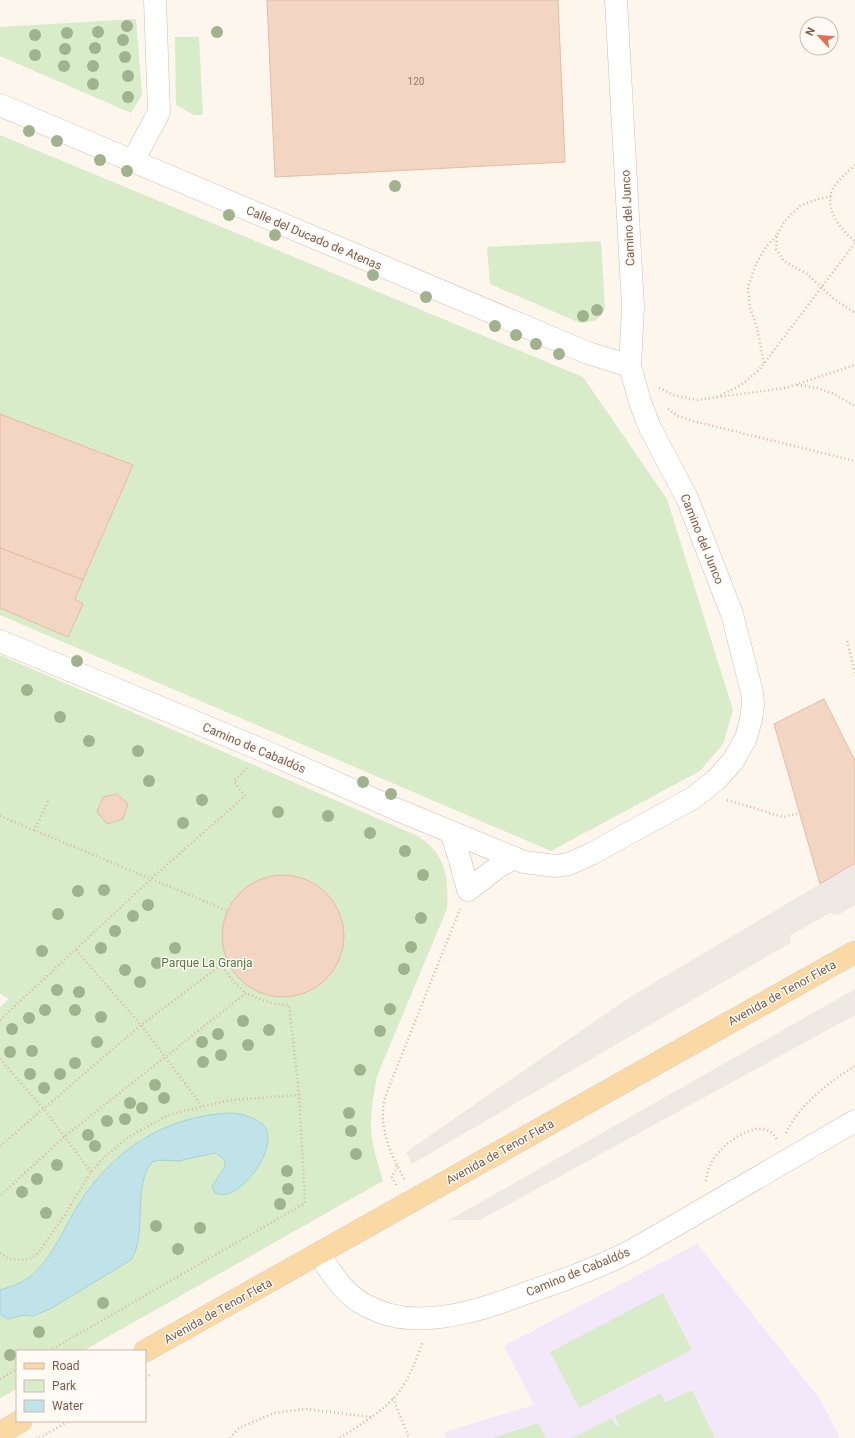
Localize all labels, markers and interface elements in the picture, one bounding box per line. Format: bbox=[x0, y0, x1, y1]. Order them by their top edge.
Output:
north arrow bbox=[799, 16, 839, 56]
text: N bbox=[803, 25, 818, 38]
house number: 120 bbox=[408, 76, 425, 87]
street label: Camino del Junco bbox=[618, 169, 638, 266]
street label: Calle del Ducado de Atenas bbox=[244, 203, 384, 273]
street label: Camino del Junco bbox=[677, 492, 727, 586]
street label: Camino de Cabaldós bbox=[200, 720, 308, 776]
park label: Parque La Granja bbox=[161, 956, 253, 970]
street label: Avenida de Tenor Fleta bbox=[726, 958, 838, 1028]
street label: Avenida de Tenor Fleta bbox=[444, 1117, 556, 1187]
street label: Camino de Cabaldós bbox=[524, 1245, 632, 1299]
street label: Avenida de Tenor Fleta bbox=[162, 1276, 274, 1346]
legend bbox=[16, 1350, 146, 1422]
text: Road bbox=[52, 1359, 80, 1373]
text: Park bbox=[52, 1379, 77, 1393]
text: Water bbox=[52, 1399, 83, 1413]

